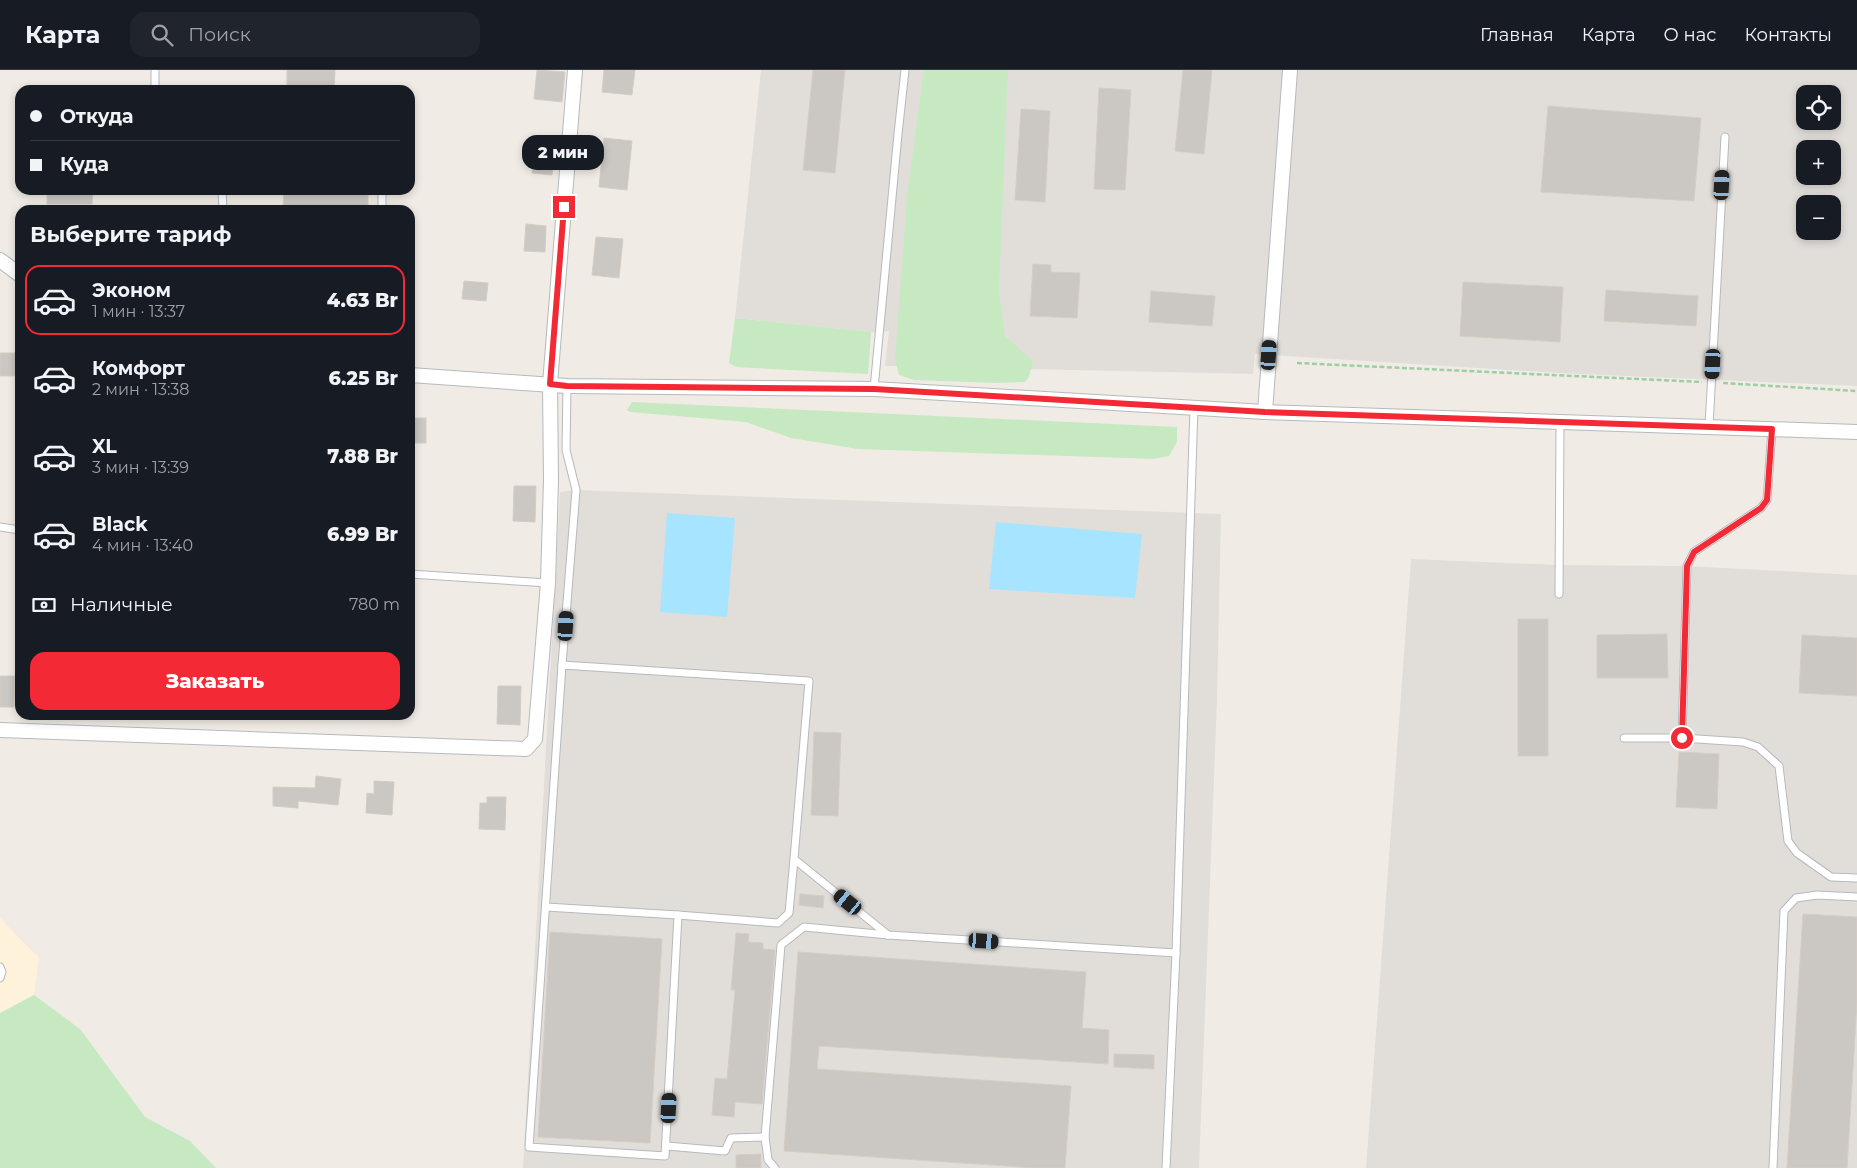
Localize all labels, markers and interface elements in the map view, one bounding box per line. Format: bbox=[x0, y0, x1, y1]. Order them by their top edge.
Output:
search box bbox=[130, 12, 480, 57]
text: Карта bbox=[25, 20, 100, 49]
icon: search bbox=[148, 21, 176, 49]
text: Поиск bbox=[188, 23, 251, 46]
text: Главная bbox=[1480, 24, 1554, 46]
text: Карта bbox=[1582, 24, 1636, 46]
text: О нас bbox=[1664, 24, 1716, 46]
text: Контакты bbox=[1744, 24, 1832, 46]
map controls bbox=[1796, 85, 1841, 240]
button: locate bbox=[1796, 85, 1841, 130]
text: Откуда bbox=[60, 105, 134, 128]
callout: 2 мин bbox=[523, 134, 605, 170]
button: + bbox=[1796, 140, 1841, 185]
text: 2 мин bbox=[538, 143, 588, 162]
text: Куда bbox=[60, 153, 109, 176]
car bbox=[1713, 170, 1730, 200]
button: − bbox=[1796, 195, 1841, 240]
route end bbox=[553, 196, 575, 218]
text: Выберите тариф bbox=[30, 221, 231, 248]
icon: car bbox=[32, 278, 77, 323]
text: Эконом bbox=[92, 279, 171, 302]
text: 4.63 Br bbox=[327, 289, 398, 312]
text: 1 мин · 13:37 bbox=[92, 302, 185, 321]
car bbox=[1260, 340, 1277, 370]
car bbox=[1704, 349, 1721, 379]
icon: car bbox=[32, 356, 77, 401]
text: Комфорт bbox=[92, 357, 185, 380]
text: 6.25 Br bbox=[328, 367, 398, 390]
text: 2 мин · 13:38 bbox=[92, 380, 190, 399]
icon: car bbox=[32, 434, 77, 479]
text: XL bbox=[92, 435, 117, 458]
text: 7.88 Br bbox=[327, 445, 398, 468]
text: 3 мин · 13:39 bbox=[92, 458, 189, 477]
icon: car bbox=[32, 512, 77, 557]
text: Black bbox=[92, 513, 148, 536]
text: 6.99 Br bbox=[327, 523, 398, 546]
text: 4 мин · 13:40 bbox=[92, 536, 193, 555]
icon: cash bbox=[30, 591, 58, 619]
text: Наличные bbox=[70, 593, 173, 616]
text: 780 m bbox=[349, 595, 400, 614]
car bbox=[557, 611, 574, 641]
button: Заказать bbox=[30, 652, 400, 710]
route start bbox=[1671, 727, 1693, 749]
car bbox=[831, 887, 864, 917]
car bbox=[968, 932, 999, 950]
car bbox=[660, 1093, 677, 1123]

